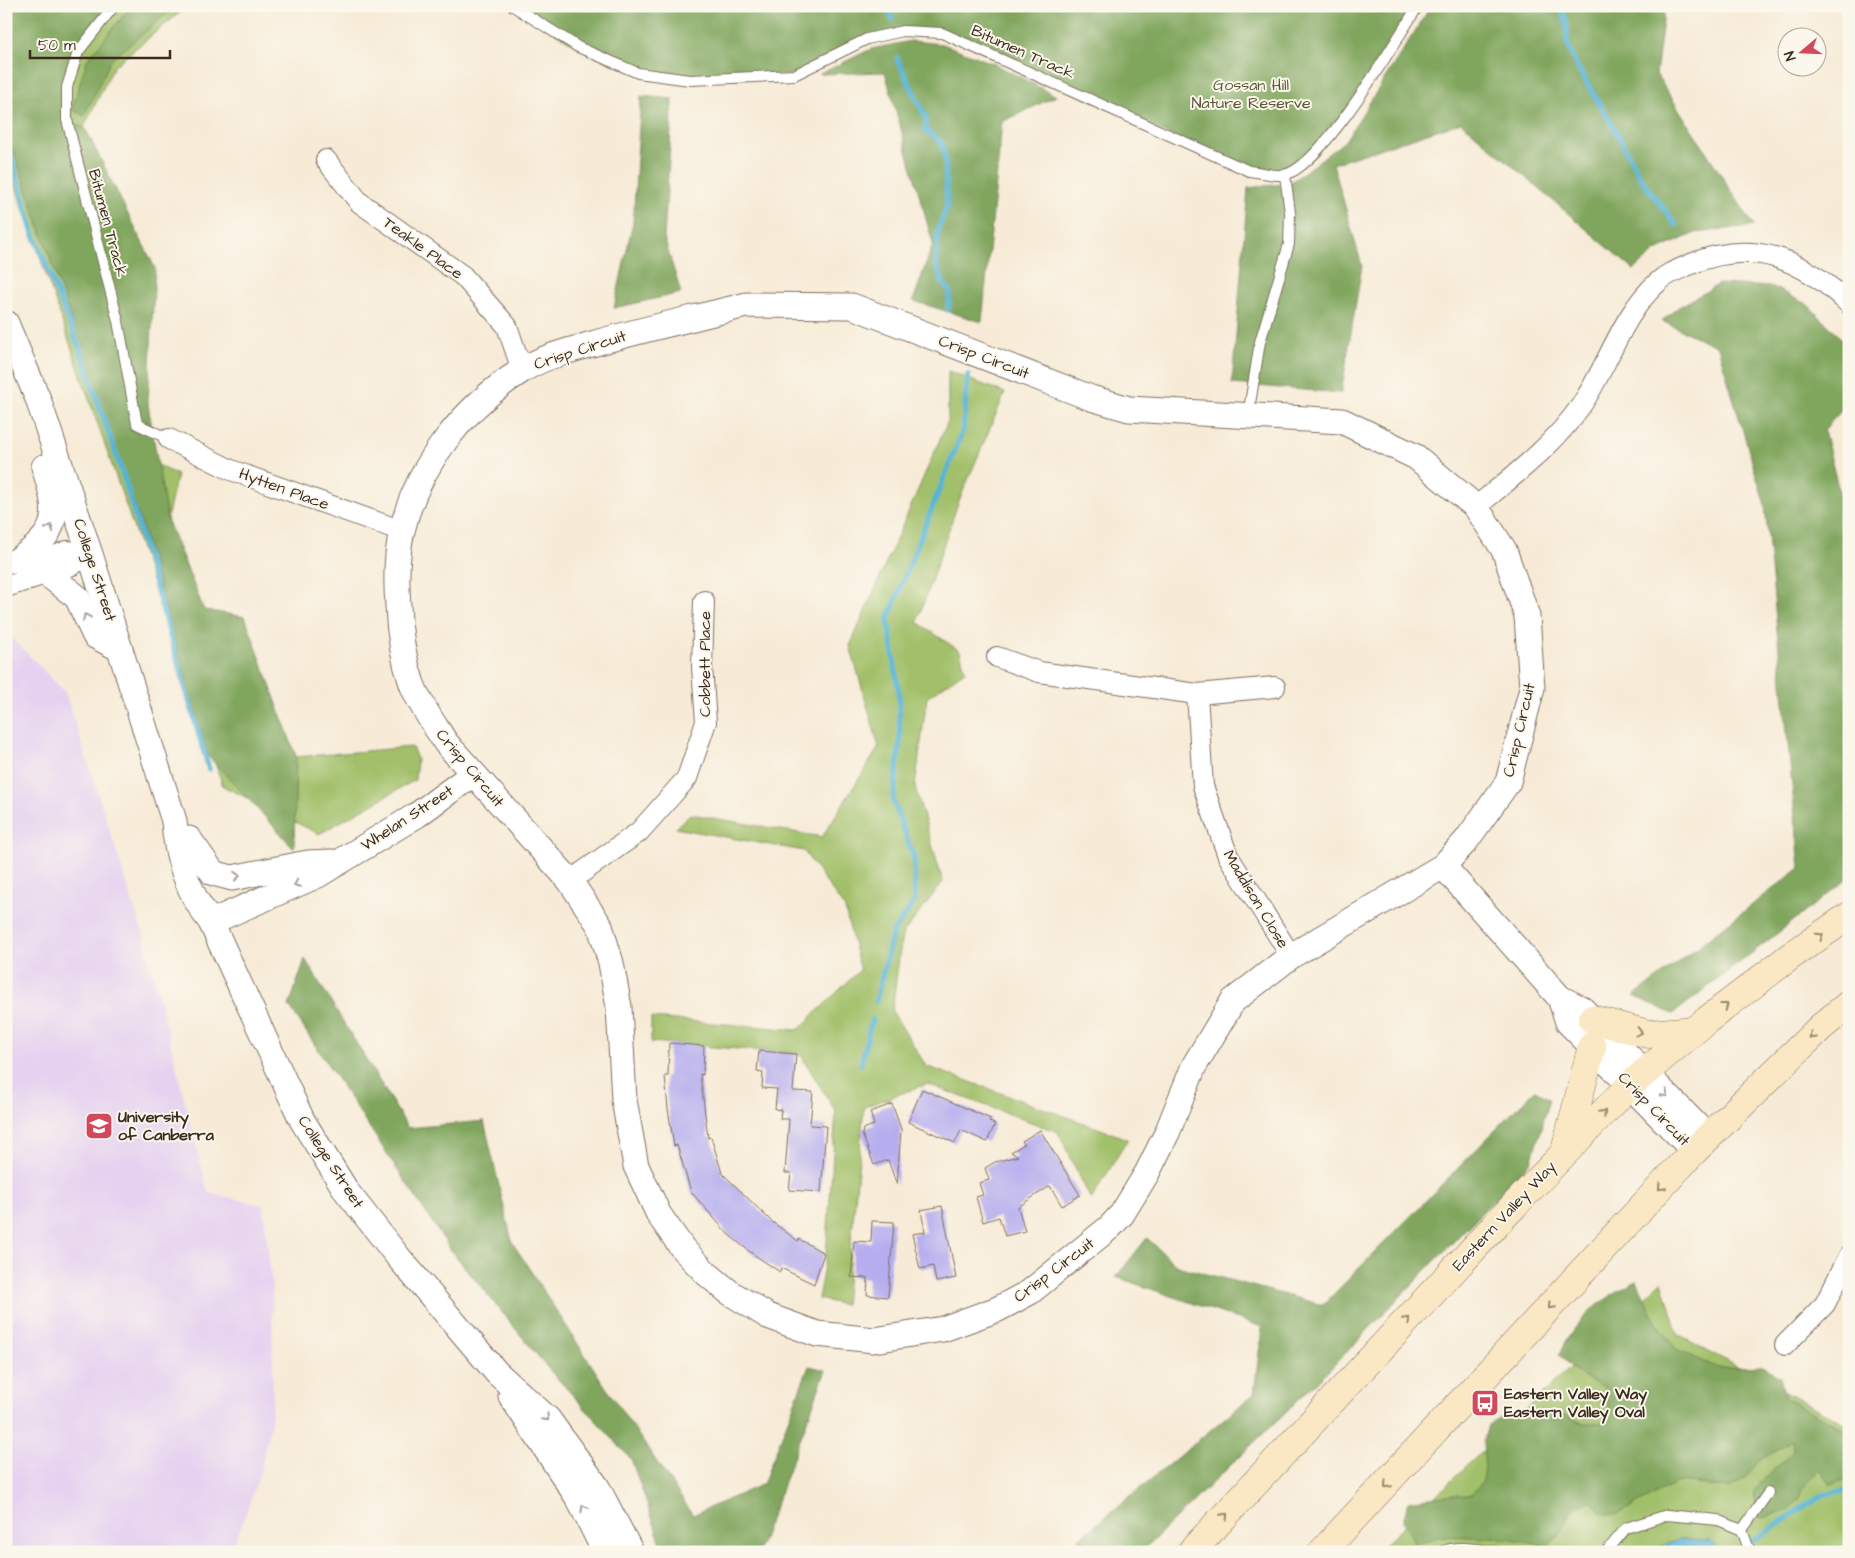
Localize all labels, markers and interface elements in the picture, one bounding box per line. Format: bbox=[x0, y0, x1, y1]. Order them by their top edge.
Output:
street label: Bitumen Track bbox=[968, 19, 1078, 85]
scale bar bbox=[30, 28, 170, 60]
north arrow bbox=[1778, 28, 1828, 78]
text: 50 m bbox=[38, 35, 76, 56]
text: N bbox=[1780, 48, 1802, 63]
park label: Gossan Hill Nature Reserve bbox=[1191, 74, 1311, 114]
street label: Bitumen Track bbox=[83, 167, 133, 280]
street label: Teakle Place bbox=[379, 212, 468, 285]
street label: Crisp Circuit bbox=[531, 325, 629, 375]
street label: Crisp Circuit bbox=[935, 330, 1033, 385]
street label: Hytten Place bbox=[236, 463, 332, 516]
street label: College Street bbox=[67, 516, 122, 625]
one-way arrow bbox=[43, 524, 54, 533]
street label: Cobbett Place bbox=[694, 611, 716, 717]
one-way arrow bbox=[82, 613, 93, 622]
street label: Crisp Circuit bbox=[1498, 680, 1541, 779]
street label: Crisp Circuit bbox=[431, 724, 510, 812]
street label: Whelan Street bbox=[357, 780, 458, 856]
street label: Maddison Close bbox=[1218, 846, 1294, 953]
one-way arrow bbox=[234, 871, 242, 882]
one-way arrow bbox=[293, 878, 302, 889]
one-way arrow bbox=[1814, 933, 1824, 942]
one-way arrow bbox=[1719, 1003, 1729, 1012]
one-way arrow bbox=[1634, 1026, 1642, 1036]
one-way arrow bbox=[1809, 1030, 1818, 1039]
street label: Crisp Circuit bbox=[1613, 1067, 1696, 1151]
one-way arrow bbox=[1659, 1088, 1668, 1097]
place label: University of Canberra bbox=[118, 1106, 215, 1146]
one-way arrow bbox=[1597, 1110, 1606, 1119]
school or university icon: University of Canberra bbox=[84, 1111, 114, 1141]
street label: College Street bbox=[292, 1111, 370, 1214]
street label: Eastern Valley Way bbox=[1447, 1156, 1562, 1276]
one-way arrow bbox=[1658, 1181, 1667, 1190]
street label: Crisp Circuit bbox=[1009, 1232, 1099, 1308]
one-way arrow bbox=[1548, 1301, 1557, 1310]
one-way arrow bbox=[1401, 1317, 1410, 1326]
place label: Eastern Valley Way Eastern Valley Oval bbox=[1504, 1383, 1647, 1424]
bus stop icon: Eastern Valley Way Eastern Valley Oval bbox=[1470, 1388, 1500, 1418]
one-way arrow bbox=[540, 1412, 549, 1421]
one-way arrow bbox=[1384, 1479, 1393, 1488]
one-way arrow bbox=[580, 1504, 590, 1513]
one-way arrow bbox=[1219, 1513, 1228, 1522]

